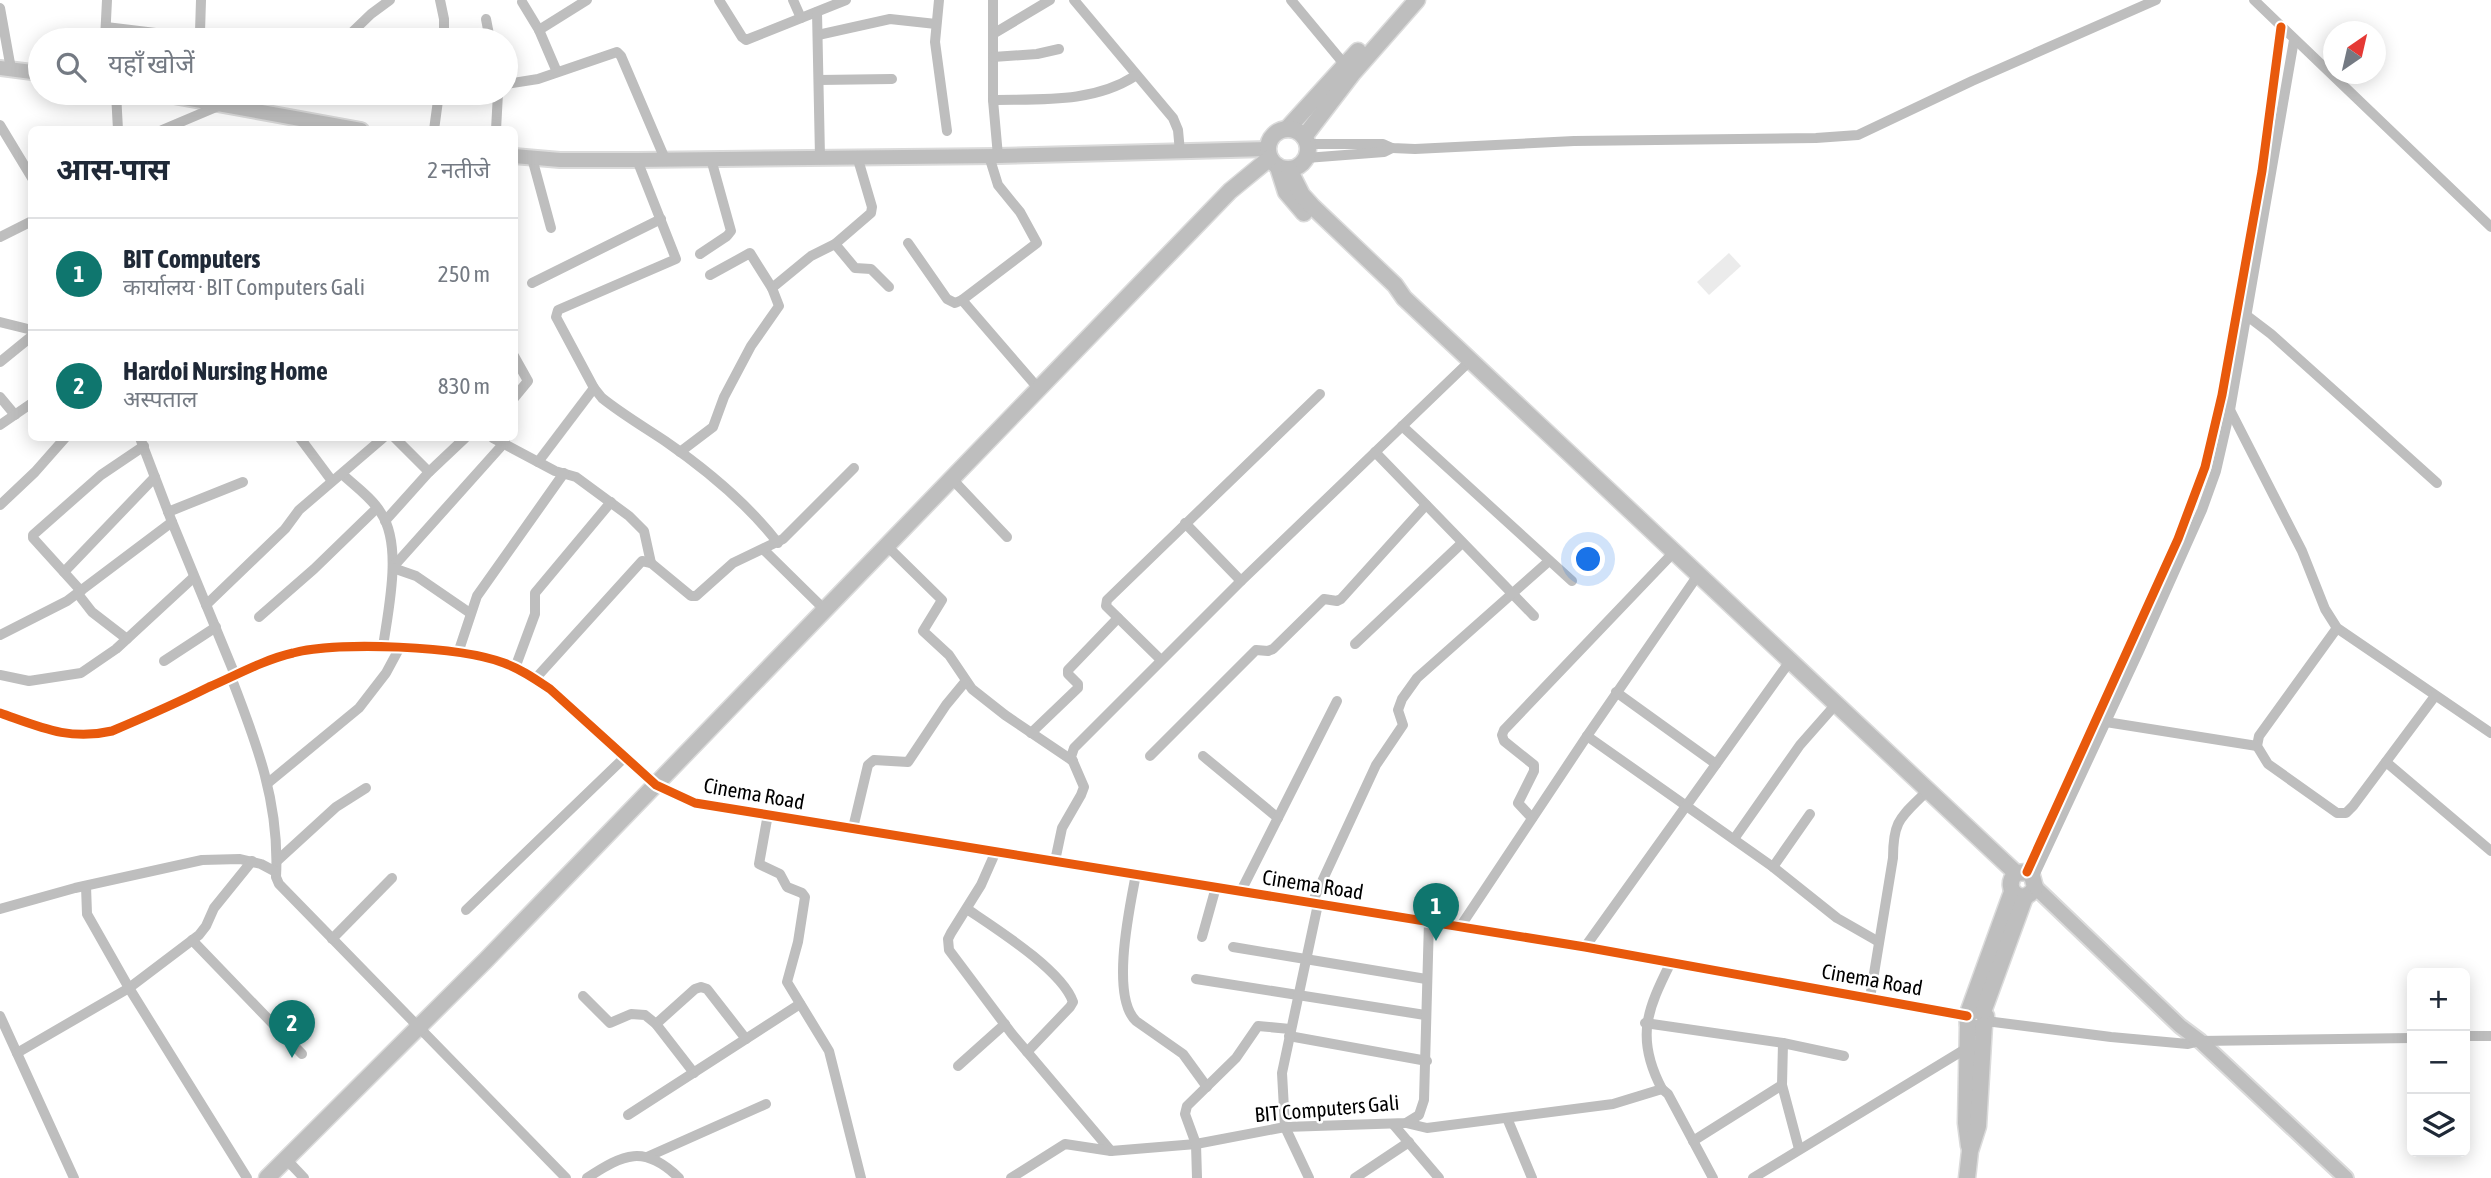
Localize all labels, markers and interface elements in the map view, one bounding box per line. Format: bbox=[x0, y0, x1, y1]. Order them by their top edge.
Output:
north arrow bbox=[2323, 21, 2386, 84]
search box bbox=[28, 28, 518, 105]
icon: search bbox=[52, 48, 90, 86]
text: यहाँ खोजें bbox=[108, 49, 194, 79]
text: आस-पास bbox=[56, 152, 169, 186]
text: 2 नतीजे bbox=[427, 157, 490, 183]
text: BIT Computers bbox=[123, 244, 260, 274]
text: 1 bbox=[74, 261, 84, 287]
text: 250 m bbox=[438, 261, 490, 287]
text: कार्यालय · BIT Computers Gali bbox=[123, 274, 365, 300]
text: Hardoi Nursing Home bbox=[123, 356, 328, 386]
text: 2 bbox=[74, 373, 84, 399]
text: 830 m bbox=[438, 373, 490, 399]
text: अस्पताल bbox=[123, 386, 197, 412]
your location bbox=[1571, 542, 1605, 576]
street label: Cinema Road bbox=[702, 772, 806, 814]
street label: Cinema Road bbox=[1261, 864, 1365, 904]
pin: 1 bbox=[1413, 883, 1459, 941]
street label: Cinema Road bbox=[1820, 958, 1924, 1000]
map controls bbox=[2407, 968, 2470, 1157]
button: + bbox=[2407, 968, 2470, 1031]
pin: 2 bbox=[269, 1000, 315, 1058]
button: − bbox=[2407, 1031, 2470, 1094]
street label: BIT Computers Gali bbox=[1254, 1090, 1400, 1126]
button: layers bbox=[2407, 1094, 2470, 1157]

